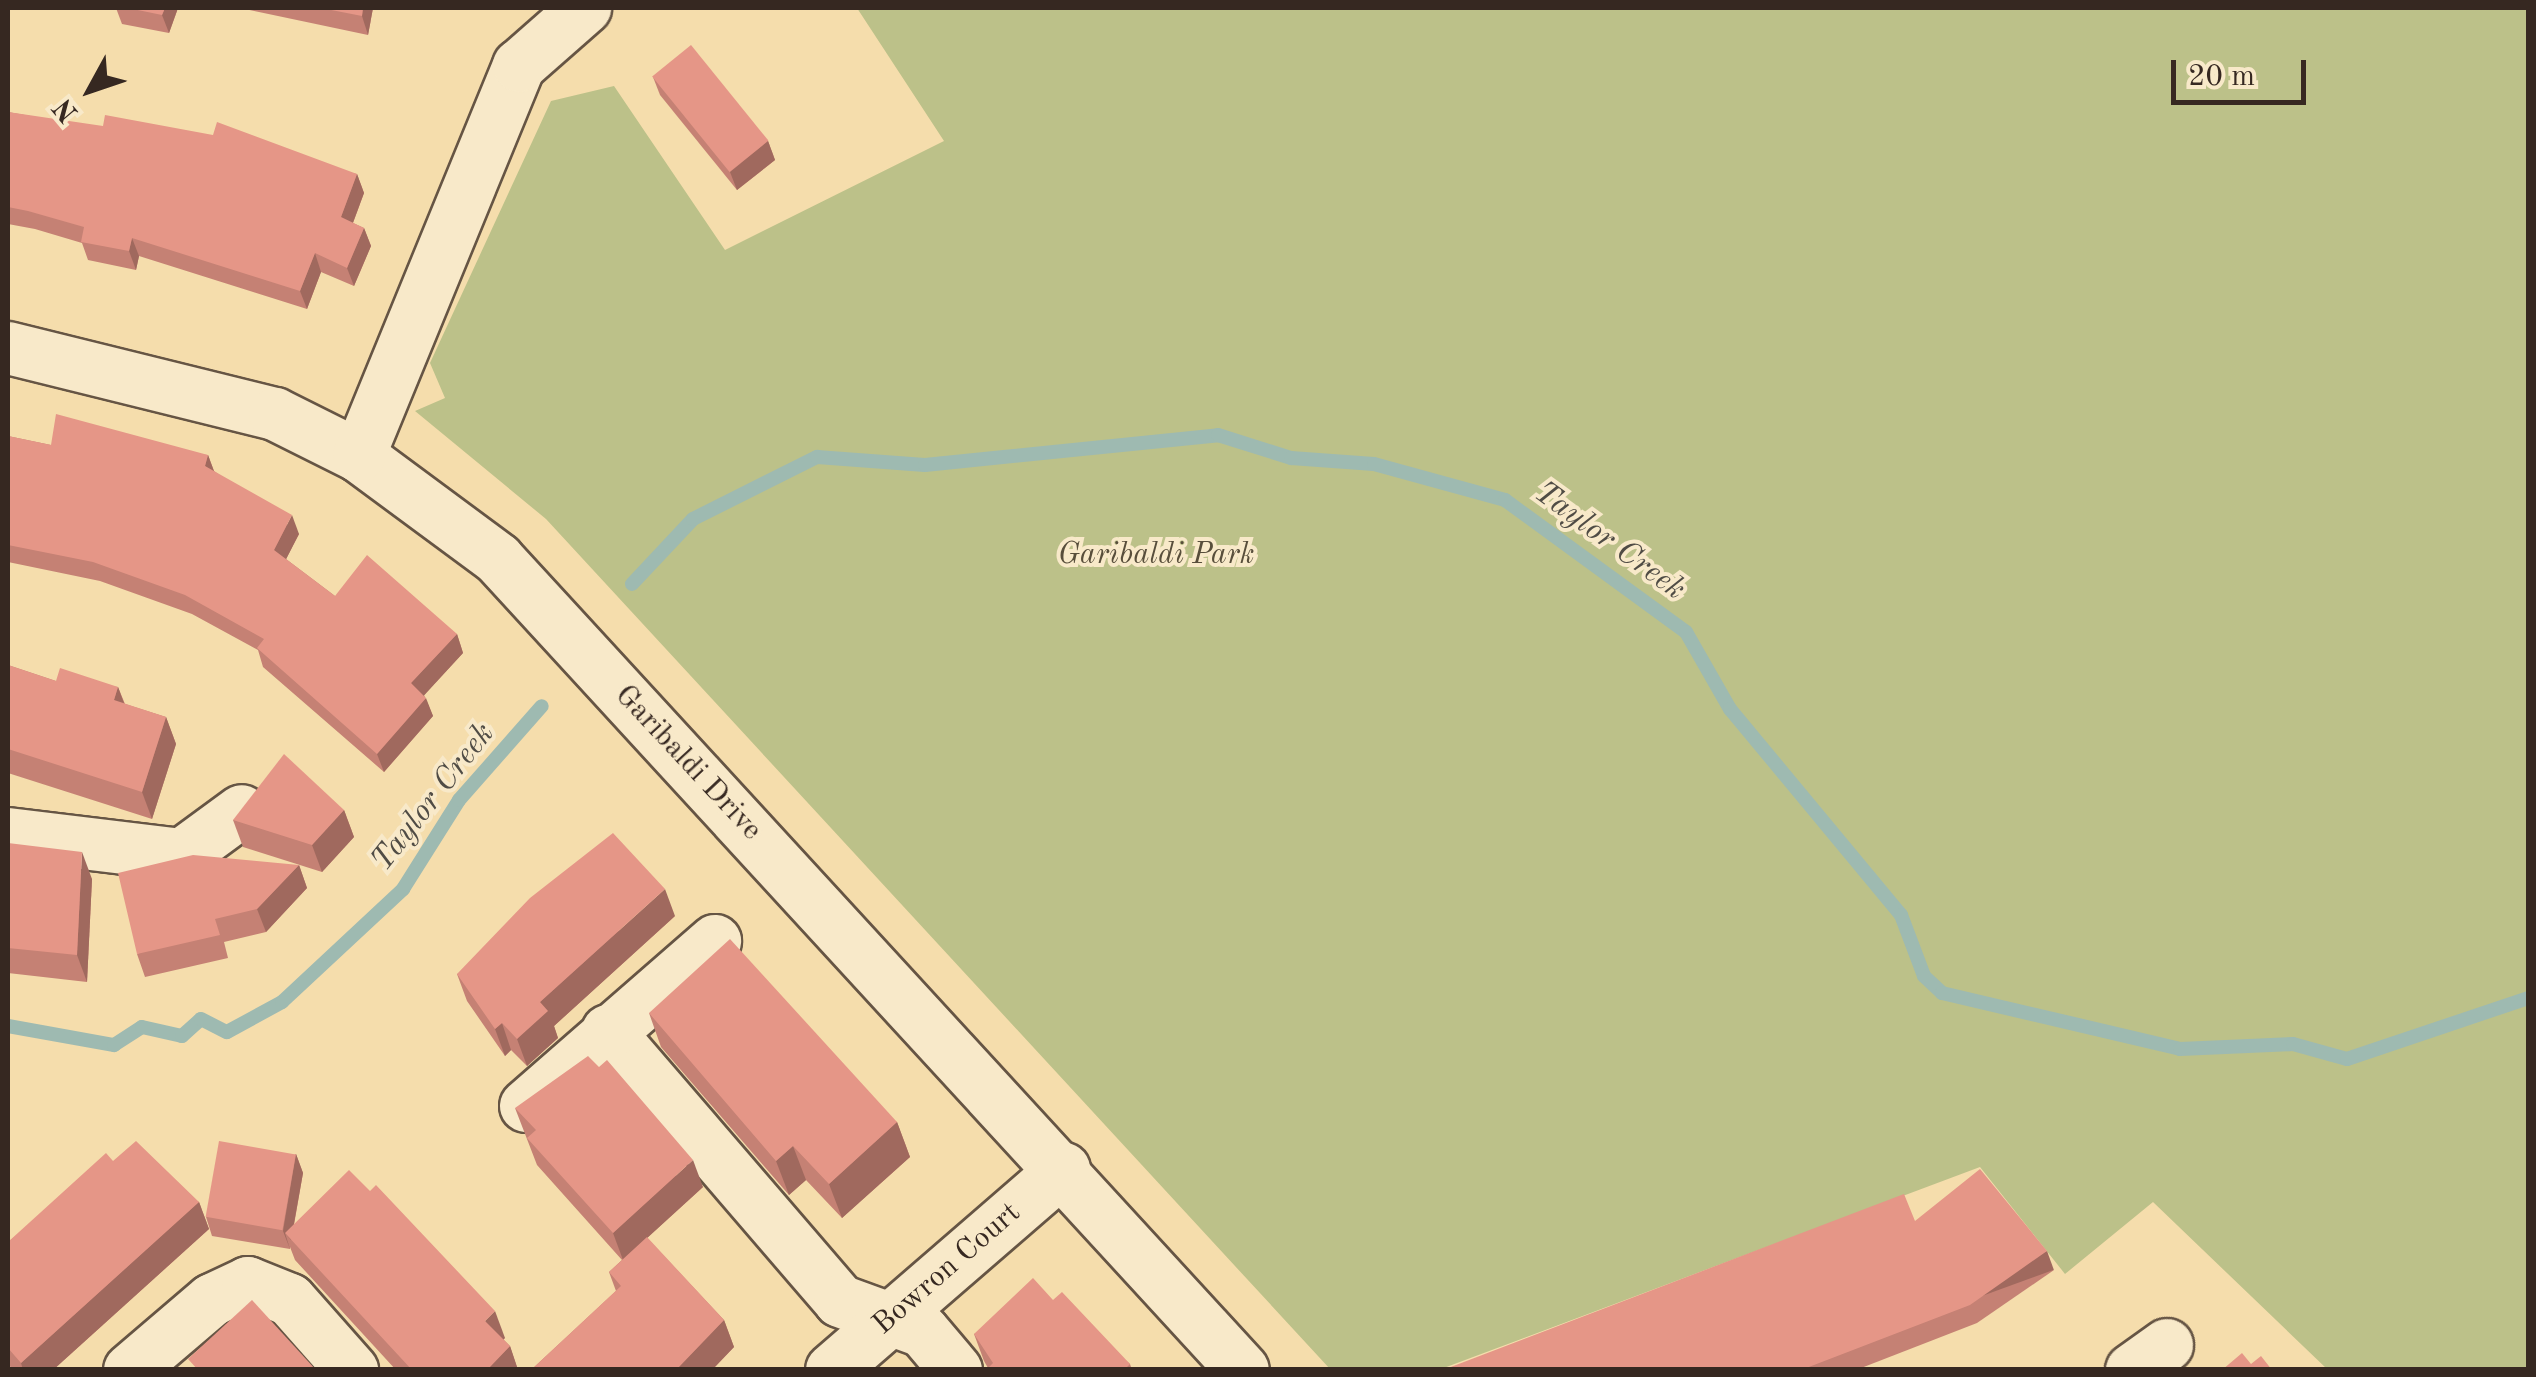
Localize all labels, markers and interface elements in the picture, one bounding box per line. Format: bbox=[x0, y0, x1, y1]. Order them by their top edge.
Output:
north arrow bbox=[40, 40, 140, 140]
scale bar bbox=[2176, 40, 2311, 102]
text: 20 m bbox=[2188, 62, 2255, 92]
text: N bbox=[49, 92, 85, 126]
water label: Taylor Creek bbox=[1526, 474, 1692, 610]
park label: Garibaldi Park bbox=[1058, 537, 1254, 573]
street label: Garibaldi Drive bbox=[607, 678, 769, 848]
water label: Taylor Creek bbox=[364, 716, 504, 880]
street label: Bowron Court bbox=[866, 1195, 1028, 1343]

